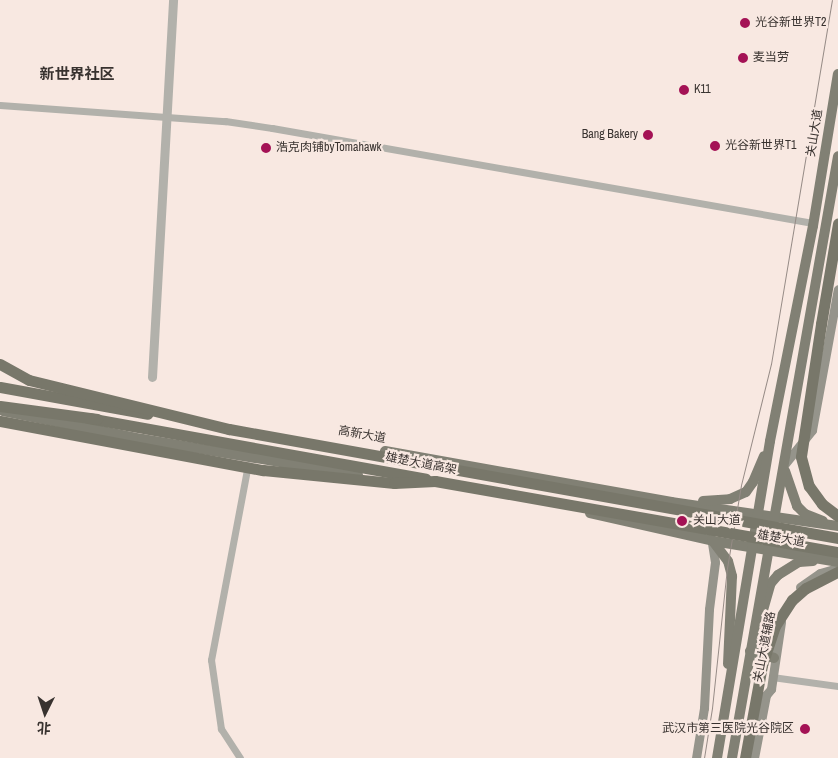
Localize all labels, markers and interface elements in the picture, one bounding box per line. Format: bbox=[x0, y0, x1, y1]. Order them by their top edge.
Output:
place label: 光谷新世界T2 bbox=[755, 16, 826, 30]
marker: 光谷新世界T2 bbox=[739, 17, 751, 29]
place label: 麦当劳 bbox=[753, 51, 789, 65]
marker: 麦当劳 bbox=[737, 52, 749, 64]
district label: 新世界社区 bbox=[40, 65, 114, 83]
place label: K11 bbox=[694, 83, 711, 97]
marker: K11 bbox=[678, 84, 690, 96]
street label: 关山大道 bbox=[804, 108, 826, 158]
place label: Bang Bakery bbox=[582, 128, 638, 142]
marker: Bang Bakery bbox=[642, 129, 654, 141]
place label: 光谷新世界T1 bbox=[725, 139, 796, 153]
marker: 光谷新世界T1 bbox=[709, 140, 721, 152]
place label: 浩克肉铺byTomahawk bbox=[276, 141, 381, 155]
marker: 浩克肉铺byTomahawk bbox=[260, 142, 272, 154]
street label: 高新大道 bbox=[337, 424, 387, 446]
street label: 雄楚大道高架 bbox=[384, 450, 458, 478]
marker: 关山大道 bbox=[675, 514, 689, 528]
place label: 关山大道 bbox=[693, 514, 741, 528]
street label: 雄楚大道 bbox=[756, 528, 806, 550]
street label: 关山大道辅路 bbox=[751, 610, 779, 684]
north arrow bbox=[20, 688, 70, 738]
text: 北 bbox=[36, 718, 52, 737]
place label: 武汉市第三医院光谷院区 bbox=[662, 722, 794, 736]
marker: 武汉市第三医院光谷院区 bbox=[798, 722, 812, 736]

